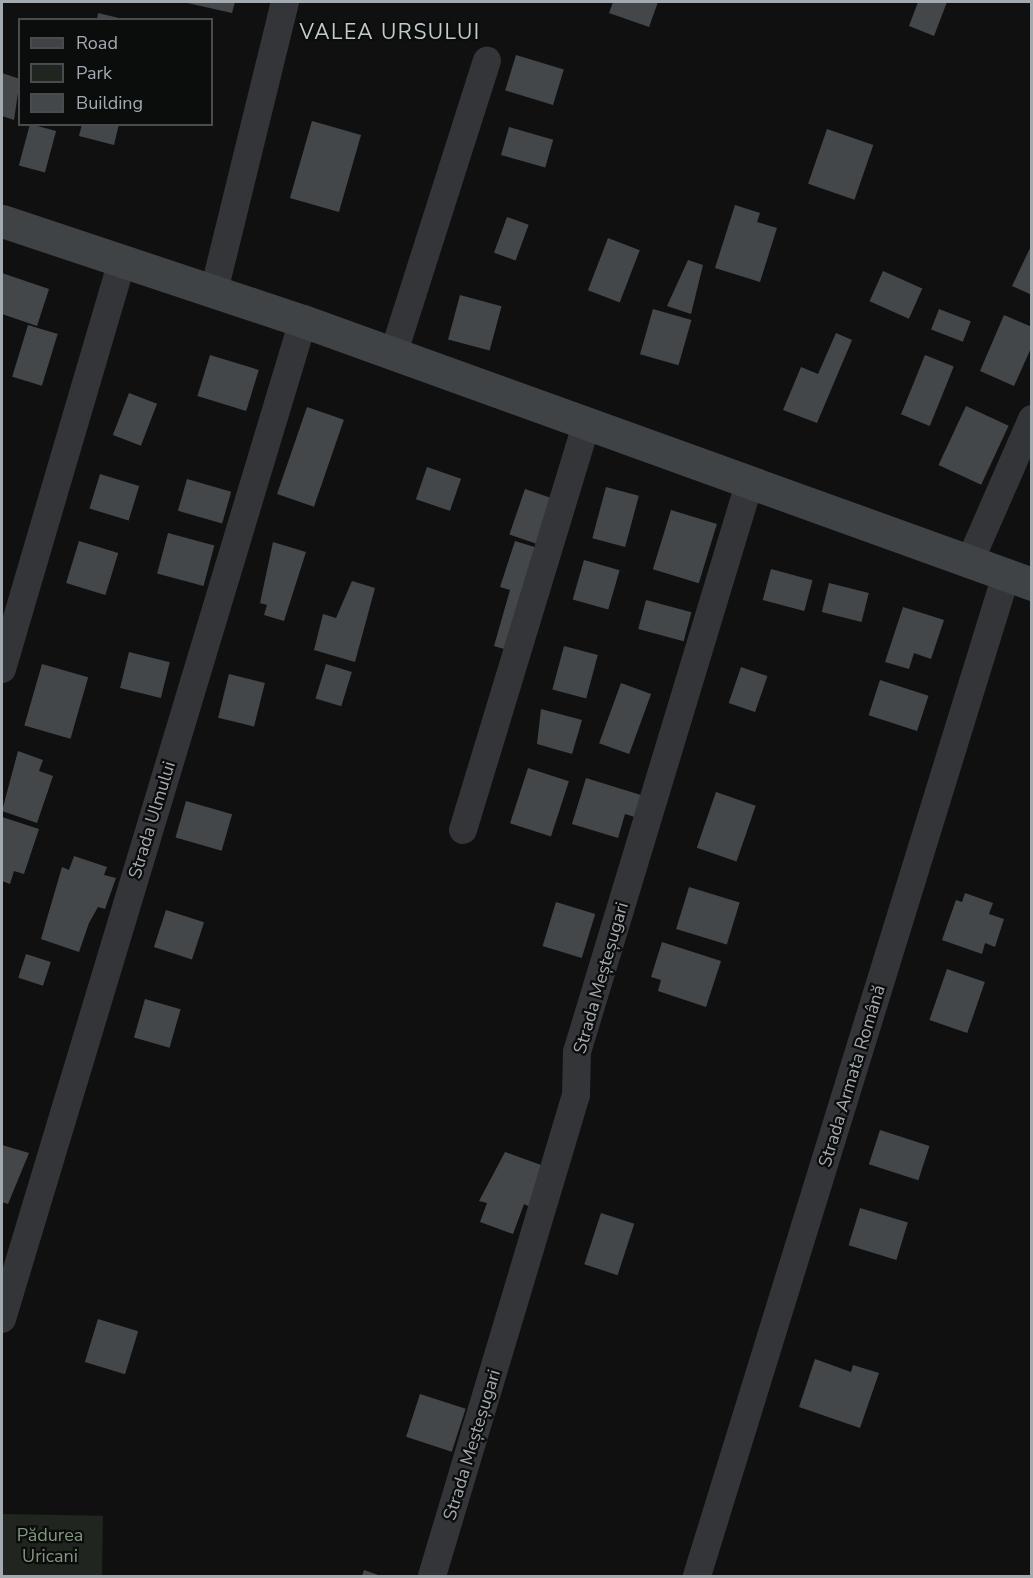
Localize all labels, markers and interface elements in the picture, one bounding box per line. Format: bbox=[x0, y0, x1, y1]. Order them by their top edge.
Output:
legend bbox=[18, 18, 213, 126]
district label: VALEA URSULUI bbox=[299, 19, 481, 45]
text: Road bbox=[76, 31, 118, 55]
text: Park bbox=[76, 61, 112, 85]
text: Building bbox=[76, 91, 143, 115]
street label: Strada Ulmului bbox=[124, 759, 180, 881]
street label: Strada Meșteșugari bbox=[569, 900, 633, 1056]
street label: Strada Armata Română bbox=[814, 982, 890, 1170]
street label: Strada Meșteșugari bbox=[439, 1367, 505, 1523]
park label: Pădurea Uricani bbox=[17, 1525, 83, 1568]

